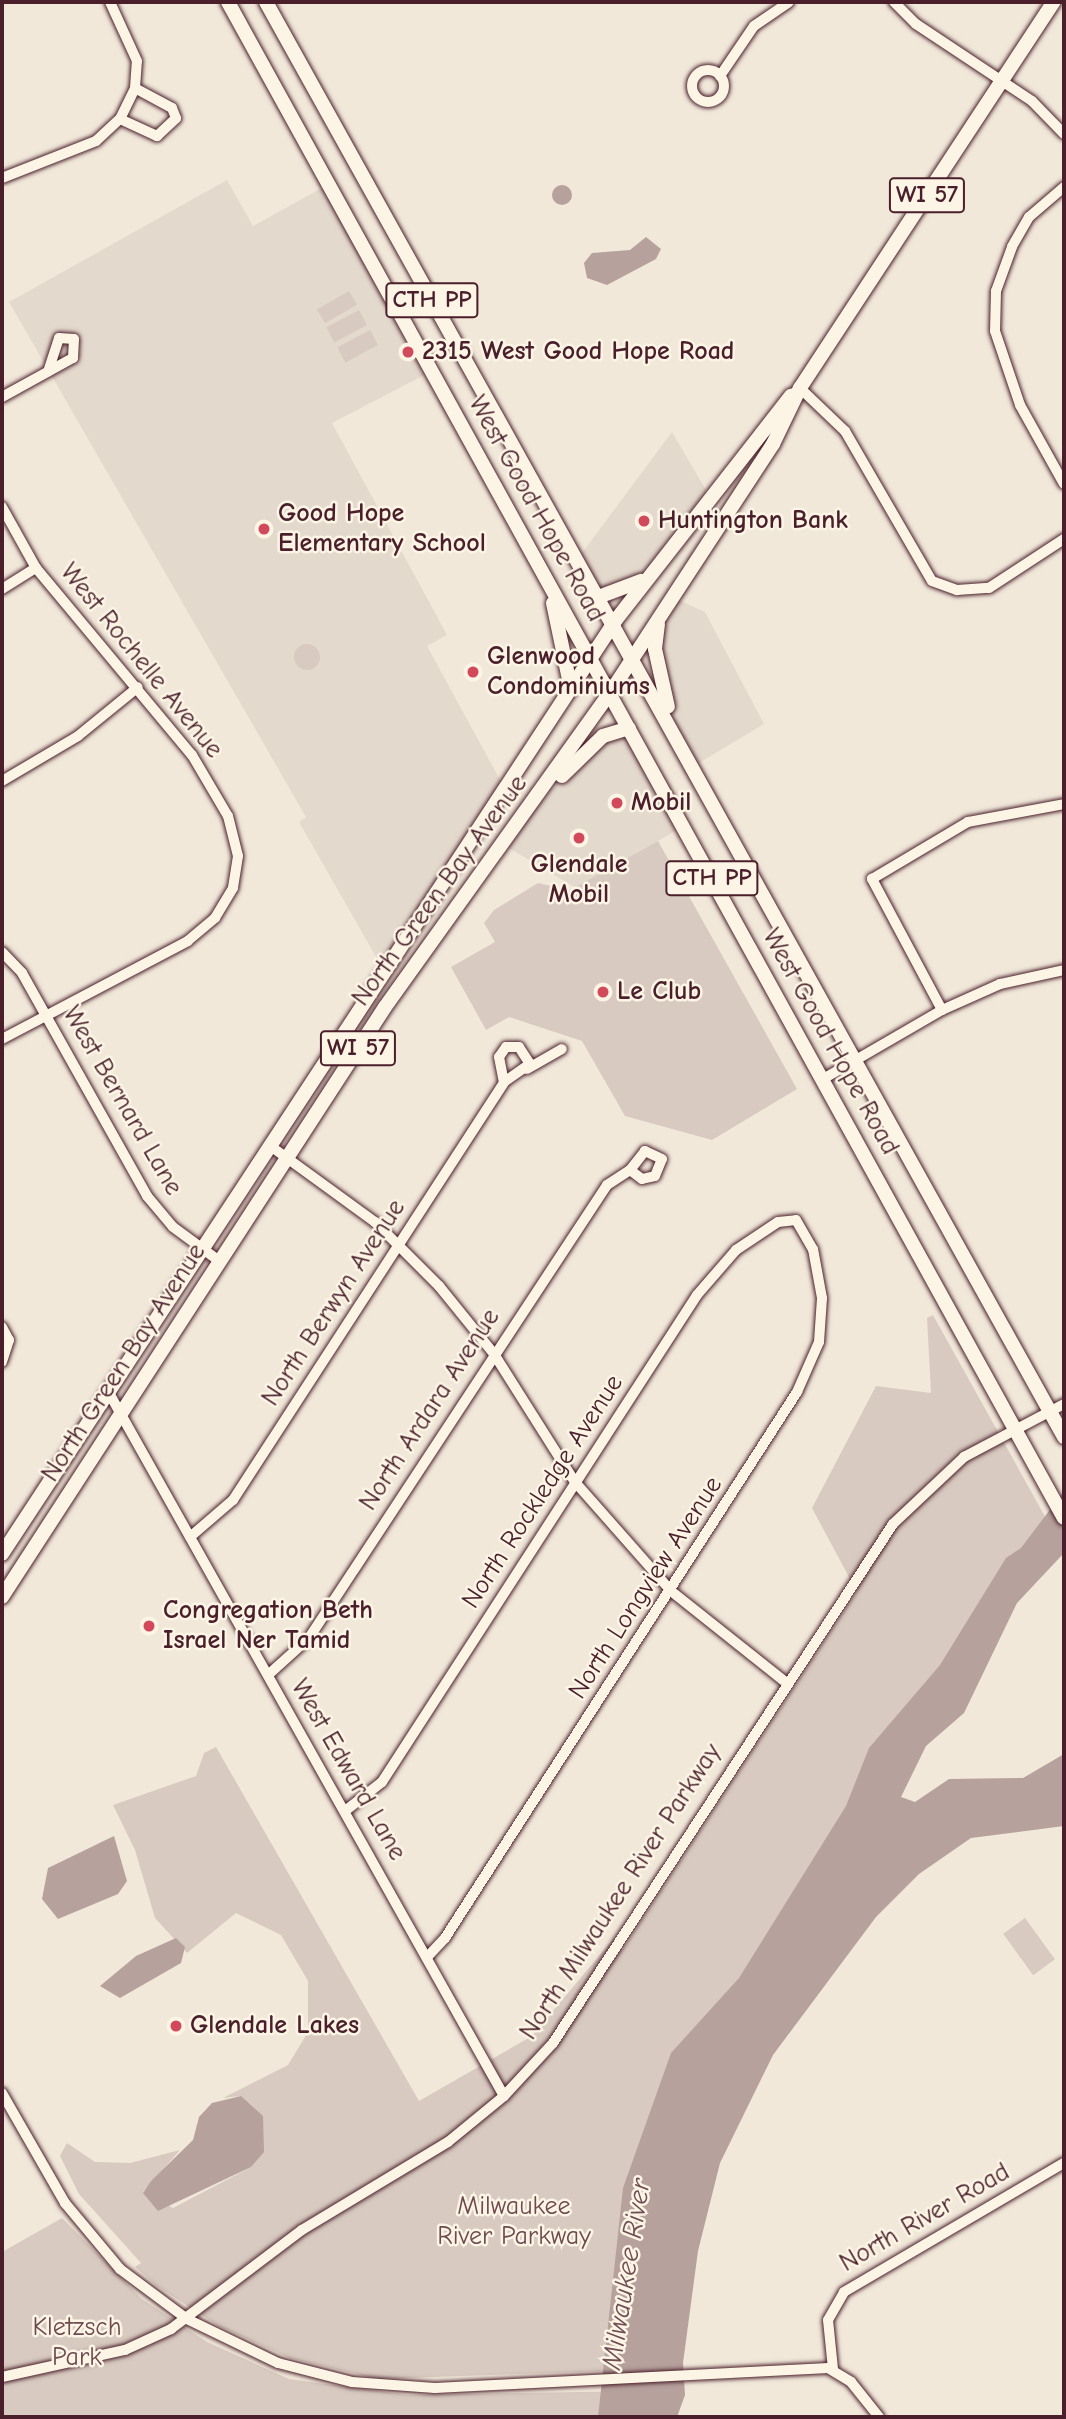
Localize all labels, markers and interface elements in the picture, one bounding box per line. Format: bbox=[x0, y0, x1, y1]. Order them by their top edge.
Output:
road number: WI 57 bbox=[888, 174, 965, 216]
road number: CTH PP bbox=[385, 279, 479, 320]
place label: 2315 West Good Hope Road bbox=[422, 336, 734, 368]
marker: 2315 West Good Hope Road bbox=[400, 344, 416, 360]
street label: West Good Hope Road bbox=[461, 391, 611, 627]
place label: Good Hope Elementary School bbox=[278, 498, 486, 560]
place label: Huntington Bank bbox=[658, 505, 848, 537]
marker: Huntington Bank bbox=[636, 513, 652, 529]
marker: Good Hope Elementary School bbox=[256, 521, 272, 537]
street label: West Rochelle Avenue bbox=[53, 557, 229, 765]
place label: Glenwood Condominiums bbox=[487, 641, 650, 702]
marker: Glenwood Condominiums bbox=[465, 664, 481, 680]
street label: North Green Bay Avenue bbox=[346, 769, 534, 1013]
place label: Mobil bbox=[631, 787, 692, 819]
marker: Mobil bbox=[609, 795, 625, 811]
marker: Glendale Mobil bbox=[571, 830, 587, 846]
place label: Glendale Mobil bbox=[530, 849, 628, 910]
road number: CTH PP bbox=[665, 858, 759, 898]
street label: West Good Hope Road bbox=[755, 924, 905, 1160]
place label: Le Club bbox=[617, 976, 701, 1008]
marker: Le Club bbox=[595, 984, 611, 1000]
street label: West Bernard Lane bbox=[55, 1001, 189, 1201]
road number: WI 57 bbox=[320, 1028, 396, 1068]
street label: North Berwyn Avenue bbox=[256, 1194, 412, 1412]
street label: North Green Bay Avenue bbox=[35, 1238, 213, 1488]
street label: North Ardara Avenue bbox=[353, 1303, 507, 1517]
street label: North Rockledge Avenue bbox=[456, 1369, 630, 1615]
street label: North Longview Avenue bbox=[562, 1471, 730, 1705]
place label: Congregation Beth Israel Ner Tamid bbox=[163, 1595, 373, 1656]
marker: Congregation Beth Israel Ner Tamid bbox=[141, 1618, 157, 1634]
street label: West Edward Lane bbox=[283, 1674, 413, 1866]
street label: North Milwaukee River Parkway bbox=[513, 1738, 729, 2046]
place label: Glendale Lakes bbox=[190, 2010, 359, 2042]
marker: Glendale Lakes bbox=[168, 2018, 184, 2034]
street label: North River Road bbox=[834, 2157, 1016, 2279]
water label: Milwaukee River bbox=[594, 2176, 658, 2372]
park label: Milwaukee River Parkway bbox=[437, 2191, 591, 2252]
park label: Kletzsch Park bbox=[32, 2312, 122, 2374]

